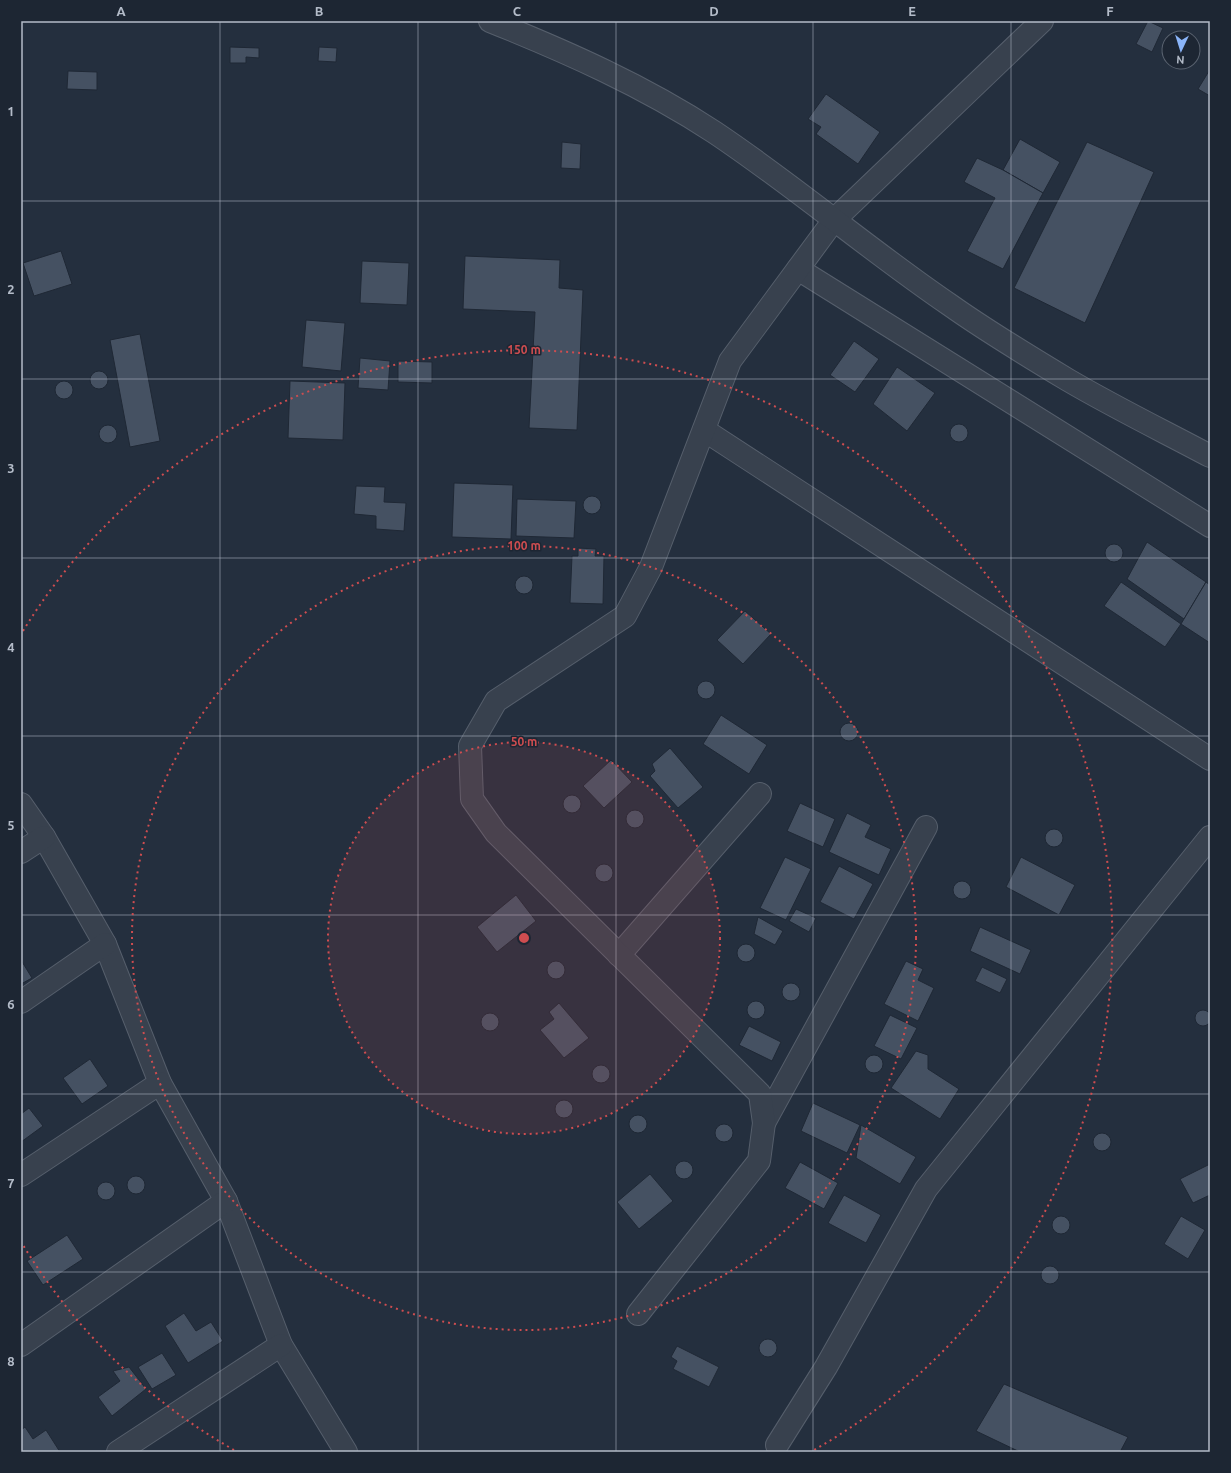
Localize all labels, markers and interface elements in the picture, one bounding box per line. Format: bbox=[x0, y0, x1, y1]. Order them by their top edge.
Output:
text: A bbox=[116, 4, 126, 18]
text: B bbox=[315, 4, 324, 18]
text: C bbox=[513, 4, 522, 18]
text: D bbox=[709, 4, 719, 18]
text: E bbox=[908, 4, 916, 18]
text: F bbox=[1106, 4, 1114, 18]
north arrow bbox=[1161, 30, 1201, 70]
text: N bbox=[1176, 54, 1185, 66]
text: 1 bbox=[7, 104, 15, 118]
text: 2 bbox=[7, 282, 15, 296]
text: 150 m bbox=[507, 343, 541, 356]
text: 3 bbox=[7, 461, 15, 475]
text: 100 m bbox=[507, 539, 541, 552]
text: 4 bbox=[7, 640, 15, 654]
text: 50 m bbox=[511, 735, 537, 748]
text: 5 bbox=[7, 818, 15, 832]
centre of rings bbox=[517, 931, 531, 945]
text: 6 bbox=[7, 997, 15, 1011]
text: 7 bbox=[7, 1176, 15, 1190]
text: 8 bbox=[7, 1354, 15, 1368]

